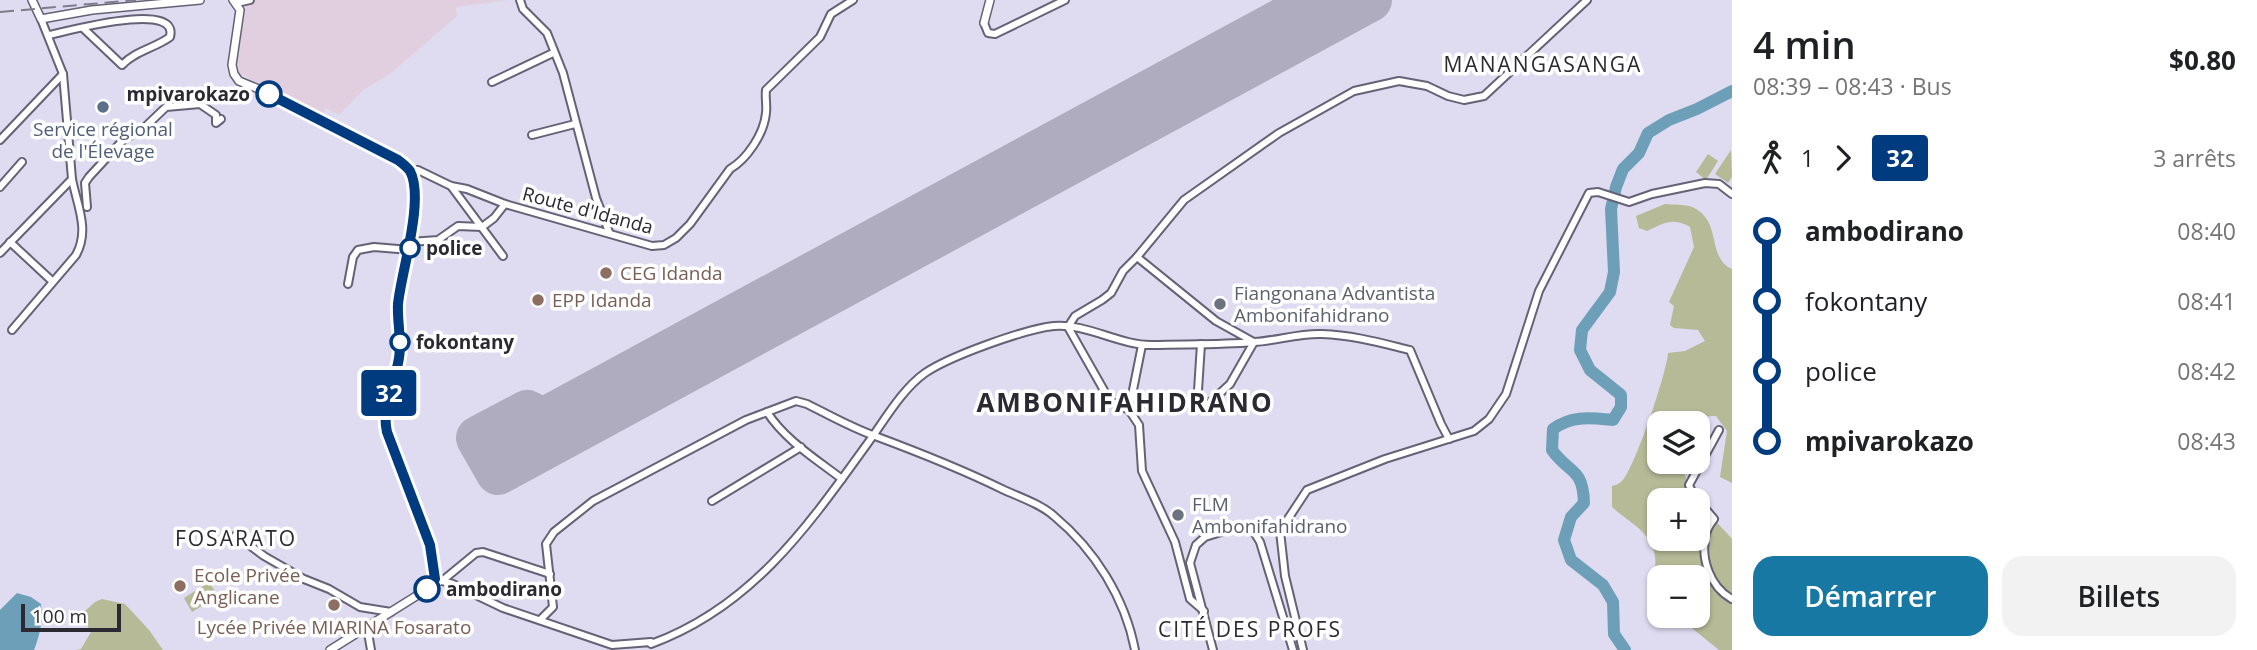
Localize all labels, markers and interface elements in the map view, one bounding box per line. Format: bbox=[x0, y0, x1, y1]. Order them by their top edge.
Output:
text: 4 min bbox=[1753, 18, 1856, 70]
text: $0.80 bbox=[2169, 42, 2236, 78]
district label: MANANGASANGA bbox=[1444, 50, 1642, 78]
text: 08:39 – 08:43 · Bus bbox=[1753, 70, 1952, 102]
place label: mpivarokazo bbox=[127, 81, 250, 107]
marker: mpivarokazo bbox=[256, 81, 282, 107]
marker: Service régional de l'Élevage bbox=[95, 99, 111, 115]
place label: Service régional de l'Élevage bbox=[33, 116, 173, 164]
icon: walk bbox=[1753, 139, 1791, 177]
icon: forward bbox=[1824, 139, 1862, 177]
text: 32 bbox=[1886, 141, 1914, 174]
text: 1 bbox=[1801, 142, 1814, 174]
text: 3 arrêts bbox=[2153, 142, 2236, 174]
street label: Route d'Idanda bbox=[520, 180, 656, 240]
text: ambodirano bbox=[1805, 213, 1964, 249]
text: 08:40 bbox=[2177, 215, 2236, 247]
place label: police bbox=[426, 235, 482, 261]
marker: police bbox=[400, 238, 420, 258]
place label: CEG Idanda bbox=[620, 260, 723, 286]
marker: CEG Idanda bbox=[598, 265, 614, 281]
place label: Fiangonana Advantista Ambonifahidrano bbox=[1234, 280, 1435, 328]
text: fokontany bbox=[1805, 283, 1927, 319]
text: 08:41 bbox=[2177, 285, 2236, 317]
place label: EPP Idanda bbox=[552, 287, 652, 313]
marker: EPP Idanda bbox=[530, 292, 546, 308]
marker: Fiangonana Advantista Ambonifahidrano bbox=[1212, 296, 1228, 312]
place label: fokontany bbox=[416, 329, 514, 355]
marker: fokontany bbox=[390, 332, 410, 352]
text: police bbox=[1805, 353, 1877, 389]
text: 08:42 bbox=[2177, 355, 2236, 387]
line badge: 32 bbox=[358, 370, 420, 416]
text: 32 bbox=[375, 376, 403, 409]
district label: AMBONIFAHIDRANO bbox=[976, 384, 1274, 420]
map controls bbox=[1647, 411, 1710, 628]
button: layers bbox=[1647, 411, 1710, 474]
text: mpivarokazo bbox=[1805, 423, 1974, 459]
text: 08:43 bbox=[2177, 425, 2236, 457]
button: + bbox=[1647, 488, 1710, 551]
place label: FLM Ambonifahidrano bbox=[1192, 491, 1348, 539]
marker: FLM Ambonifahidrano bbox=[1170, 507, 1186, 523]
district label: FOSARATO bbox=[175, 524, 297, 552]
button: Démarrer bbox=[1753, 556, 1988, 636]
button: Billets bbox=[2002, 556, 2236, 636]
place label: Ecole Privée Anglicane bbox=[194, 562, 300, 610]
button: − bbox=[1647, 565, 1710, 628]
marker: ambodirano bbox=[414, 576, 440, 602]
place label: ambodirano bbox=[446, 576, 562, 602]
marker: Ecole Privée Anglicane bbox=[172, 578, 188, 594]
marker: Lycée Privée MIARINA Fosarato bbox=[326, 597, 342, 613]
scale bar bbox=[21, 601, 121, 633]
text: 100 m bbox=[32, 603, 87, 629]
place label: Lycée Privée MIARINA Fosarato bbox=[197, 614, 471, 640]
district label: CITÉ DES PROFS bbox=[1158, 615, 1342, 643]

